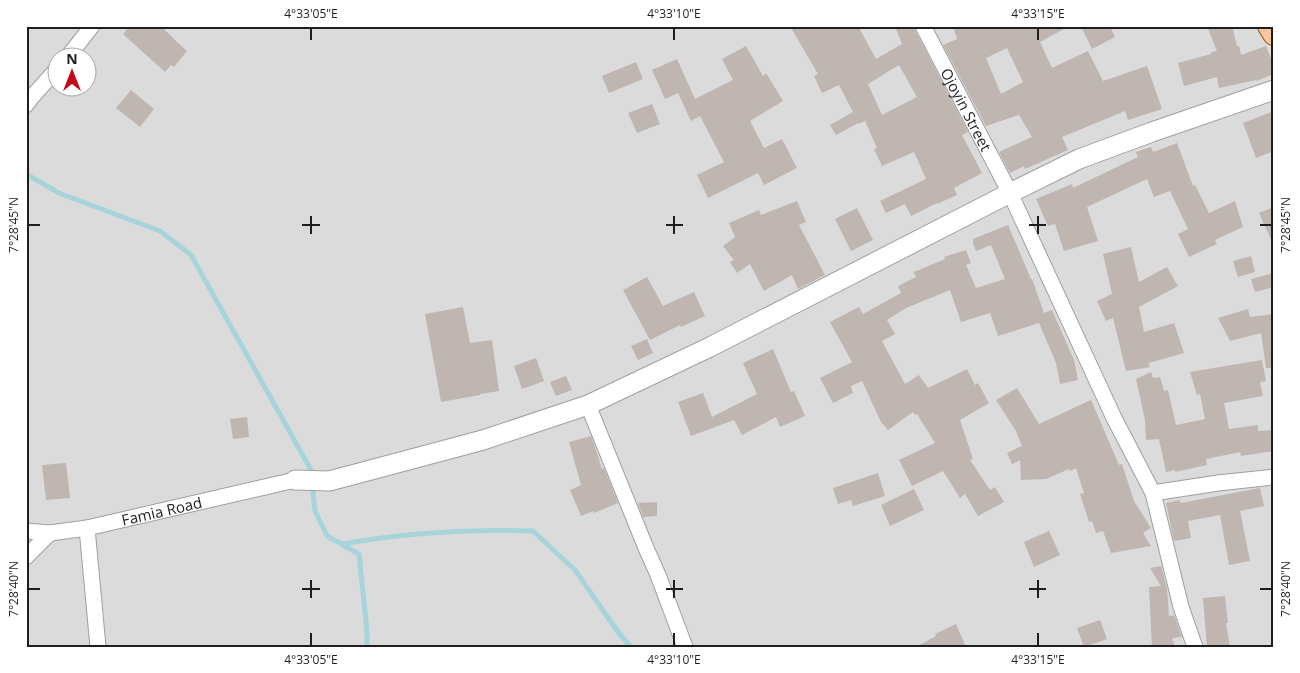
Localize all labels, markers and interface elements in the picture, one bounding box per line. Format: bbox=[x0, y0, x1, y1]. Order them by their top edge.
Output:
text: 4°33'05"E bbox=[284, 5, 338, 22]
text: 4°33'10"E bbox=[647, 5, 701, 22]
text: 4°33'15"E bbox=[1011, 5, 1065, 22]
north arrow bbox=[48, 48, 98, 98]
text: N bbox=[66, 49, 78, 68]
street label: Ojoyin Street bbox=[937, 64, 996, 154]
text: 7°28'45"N bbox=[5, 197, 22, 253]
text: 7°28'45"N bbox=[1277, 197, 1294, 253]
street label: Famia Road bbox=[119, 492, 204, 530]
text: 7°28'40"N bbox=[5, 561, 22, 617]
text: 7°28'40"N bbox=[1277, 561, 1294, 617]
text: 4°33'05"E bbox=[284, 651, 338, 668]
text: 4°33'10"E bbox=[647, 651, 701, 668]
text: 4°33'15"E bbox=[1011, 651, 1065, 668]

